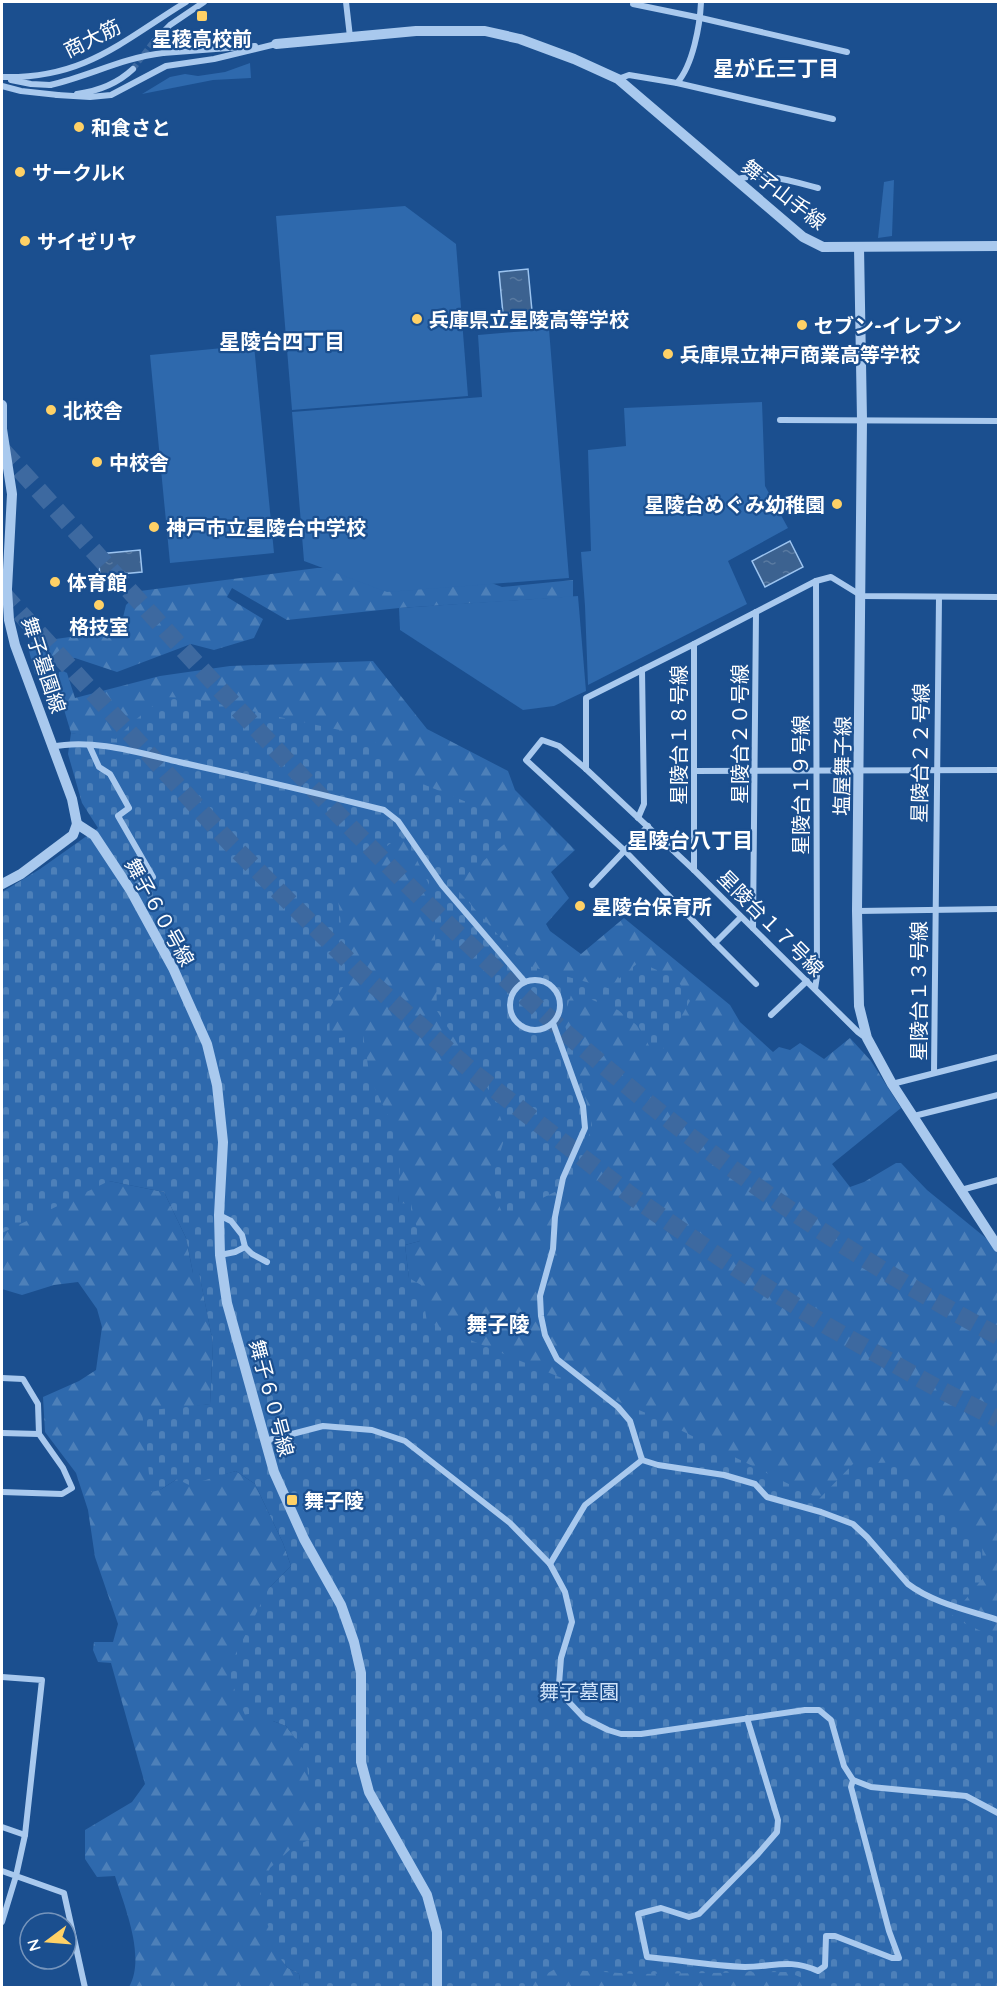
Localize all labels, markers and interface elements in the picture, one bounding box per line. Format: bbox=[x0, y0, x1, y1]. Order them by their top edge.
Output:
marker: 星稜高校前 bbox=[195, 9, 209, 23]
street label: 商大筋 bbox=[60, 14, 124, 62]
place label: 星稜高校前 bbox=[152, 26, 252, 51]
district label: 星が丘三丁目 bbox=[713, 55, 839, 81]
place label: 和食さと bbox=[91, 115, 171, 140]
marker: 和食さと bbox=[72, 120, 86, 134]
street label: 舞子山手線 bbox=[737, 153, 831, 235]
place label: サークルK bbox=[32, 160, 125, 185]
marker: サークルK bbox=[13, 165, 27, 179]
place label: サイゼリヤ bbox=[37, 229, 137, 254]
marker: サイゼリヤ bbox=[18, 234, 32, 248]
place label: 兵庫県立星陵高等学校 bbox=[429, 307, 629, 332]
marker: 兵庫県立星陵高等学校 bbox=[410, 312, 424, 326]
place label: セブン-イレブン bbox=[814, 313, 962, 338]
marker: セブン-イレブン bbox=[795, 318, 809, 332]
district label: 星陵台四丁目 bbox=[219, 328, 345, 354]
place label: 兵庫県立神戸商業高等学校 bbox=[680, 342, 920, 367]
marker: 兵庫県立神戸商業高等学校 bbox=[661, 347, 675, 361]
place label: 北校舎 bbox=[63, 398, 123, 423]
marker: 北校舎 bbox=[44, 403, 58, 417]
place label: 中校舎 bbox=[109, 450, 169, 475]
marker: 中校舎 bbox=[90, 455, 104, 469]
place label: 星陵台めぐみ幼稚園 bbox=[644, 492, 825, 517]
marker: 星陵台めぐみ幼稚園 bbox=[830, 497, 844, 511]
place label: 神戸市立星陵台中学校 bbox=[166, 515, 366, 540]
marker: 神戸市立星陵台中学校 bbox=[147, 520, 161, 534]
place label: 体育館 bbox=[67, 570, 127, 595]
marker: 体育館 bbox=[48, 575, 62, 589]
marker: 格技室 bbox=[92, 598, 106, 612]
street label: 舞子墓園線 bbox=[17, 614, 71, 716]
place label: 格技室 bbox=[69, 614, 129, 639]
street label: 星陵台２０号線 bbox=[727, 664, 752, 804]
street label: 星陵台１８号線 bbox=[666, 665, 691, 805]
street label: 星陵台２２号線 bbox=[906, 683, 934, 823]
street label: 星陵台１９号線 bbox=[788, 715, 813, 855]
street label: 塩屋舞子線 bbox=[829, 716, 855, 816]
district label: 星陵台八丁目 bbox=[627, 827, 753, 853]
street label: 舞子６０号線 bbox=[120, 853, 200, 971]
street label: 星陵台１７号線 bbox=[713, 865, 829, 981]
place label: 星陵台保育所 bbox=[592, 894, 712, 919]
marker: 星陵台保育所 bbox=[573, 899, 587, 913]
street label: 星陵台１３号線 bbox=[906, 921, 931, 1061]
district label: 舞子陵 bbox=[467, 1311, 530, 1337]
street label: 舞子６０号線 bbox=[244, 1337, 300, 1459]
place label: 舞子陵 bbox=[304, 1488, 364, 1513]
marker: 舞子陵 bbox=[285, 1493, 299, 1507]
park label: 舞子墓園 bbox=[539, 1679, 619, 1704]
north arrow bbox=[18, 1911, 78, 1971]
text: N bbox=[22, 1937, 45, 1954]

